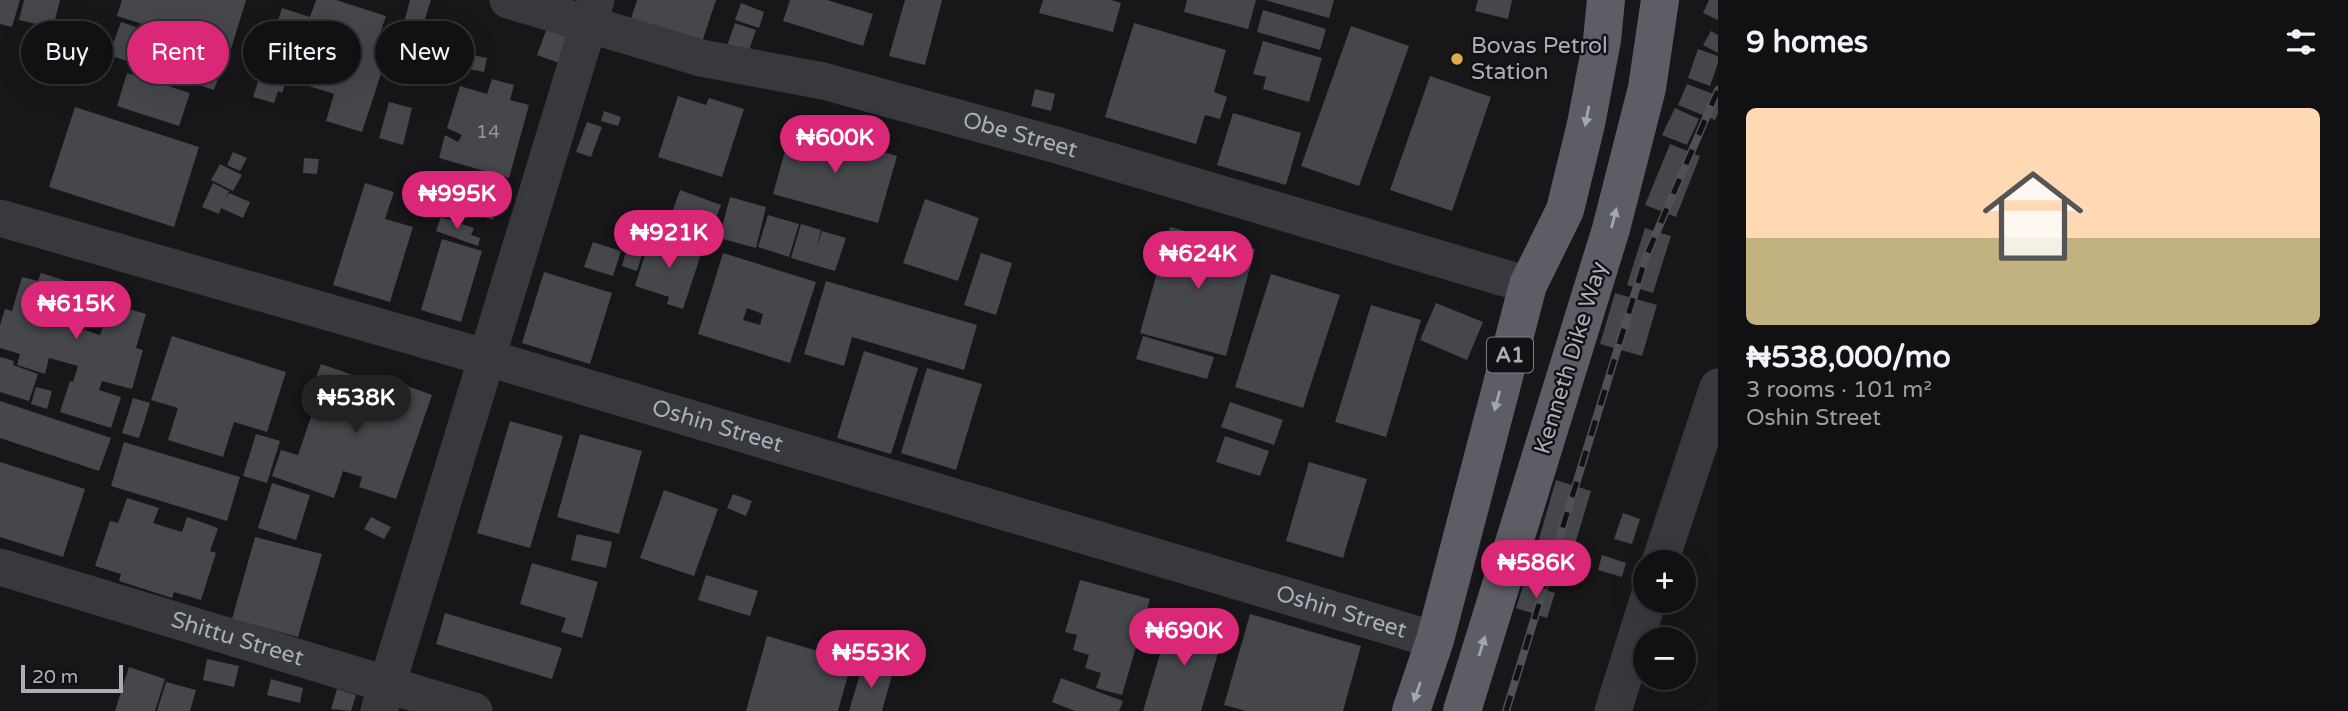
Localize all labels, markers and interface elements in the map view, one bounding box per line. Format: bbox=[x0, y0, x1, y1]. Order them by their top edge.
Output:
chip: Buy bbox=[21, 21, 113, 84]
chip: Rent bbox=[127, 21, 229, 84]
chip: Filters bbox=[243, 21, 361, 84]
chip: New bbox=[375, 21, 474, 84]
icon: filters bbox=[2282, 23, 2320, 61]
text: 9 homes bbox=[1746, 24, 1868, 61]
place label: Bovas Petrol Station bbox=[1471, 32, 1608, 86]
marker: Bovas Petrol Station bbox=[1449, 51, 1465, 67]
one-way arrow bbox=[1582, 105, 1593, 127]
street label: Obe Street bbox=[960, 106, 1081, 165]
pin: ₦600K bbox=[786, 116, 884, 175]
house number: 14 bbox=[476, 121, 500, 143]
text: ₦600K bbox=[796, 124, 874, 152]
icon: home bbox=[1970, 153, 2096, 279]
pin: ₦995K bbox=[408, 172, 506, 231]
text: ₦995K bbox=[418, 180, 496, 208]
one-way arrow bbox=[1609, 207, 1620, 229]
pin: ₦921K bbox=[620, 210, 718, 270]
text: ₦921K bbox=[630, 219, 708, 247]
pin: ₦624K bbox=[1149, 232, 1247, 291]
text: ₦624K bbox=[1159, 240, 1237, 268]
street label: Kenneth Dike Way bbox=[1528, 258, 1614, 458]
pin: ₦615K bbox=[27, 282, 125, 341]
text: ₦615K bbox=[37, 290, 115, 318]
road number: A1 bbox=[1487, 338, 1533, 372]
text: ₦538,000/mo bbox=[1746, 339, 1951, 376]
pin: ₦538K bbox=[307, 376, 405, 435]
text: 3 rooms · 101 m² bbox=[1746, 376, 1932, 404]
text: ₦538K bbox=[317, 384, 395, 412]
one-way arrow bbox=[1492, 391, 1502, 412]
street label: Oshin Street bbox=[649, 394, 786, 459]
text: Oshin Street bbox=[1746, 404, 1881, 432]
pin: ₦586K bbox=[1487, 540, 1585, 600]
text: ₦586K bbox=[1497, 549, 1575, 577]
map controls bbox=[1633, 550, 1696, 690]
button: + bbox=[1633, 550, 1696, 613]
street label: Oshin Street bbox=[1273, 579, 1410, 645]
street label: Shittu Street bbox=[168, 606, 307, 672]
pin: ₦690K bbox=[1135, 608, 1233, 668]
text: ₦690K bbox=[1145, 617, 1223, 645]
button: − bbox=[1633, 627, 1696, 690]
pin: ₦553K bbox=[822, 630, 920, 690]
one-way arrow bbox=[1477, 635, 1488, 656]
text: ₦553K bbox=[832, 639, 910, 667]
scale bar bbox=[21, 662, 122, 694]
text: 20 m bbox=[32, 666, 78, 688]
one-way arrow bbox=[1412, 681, 1422, 702]

